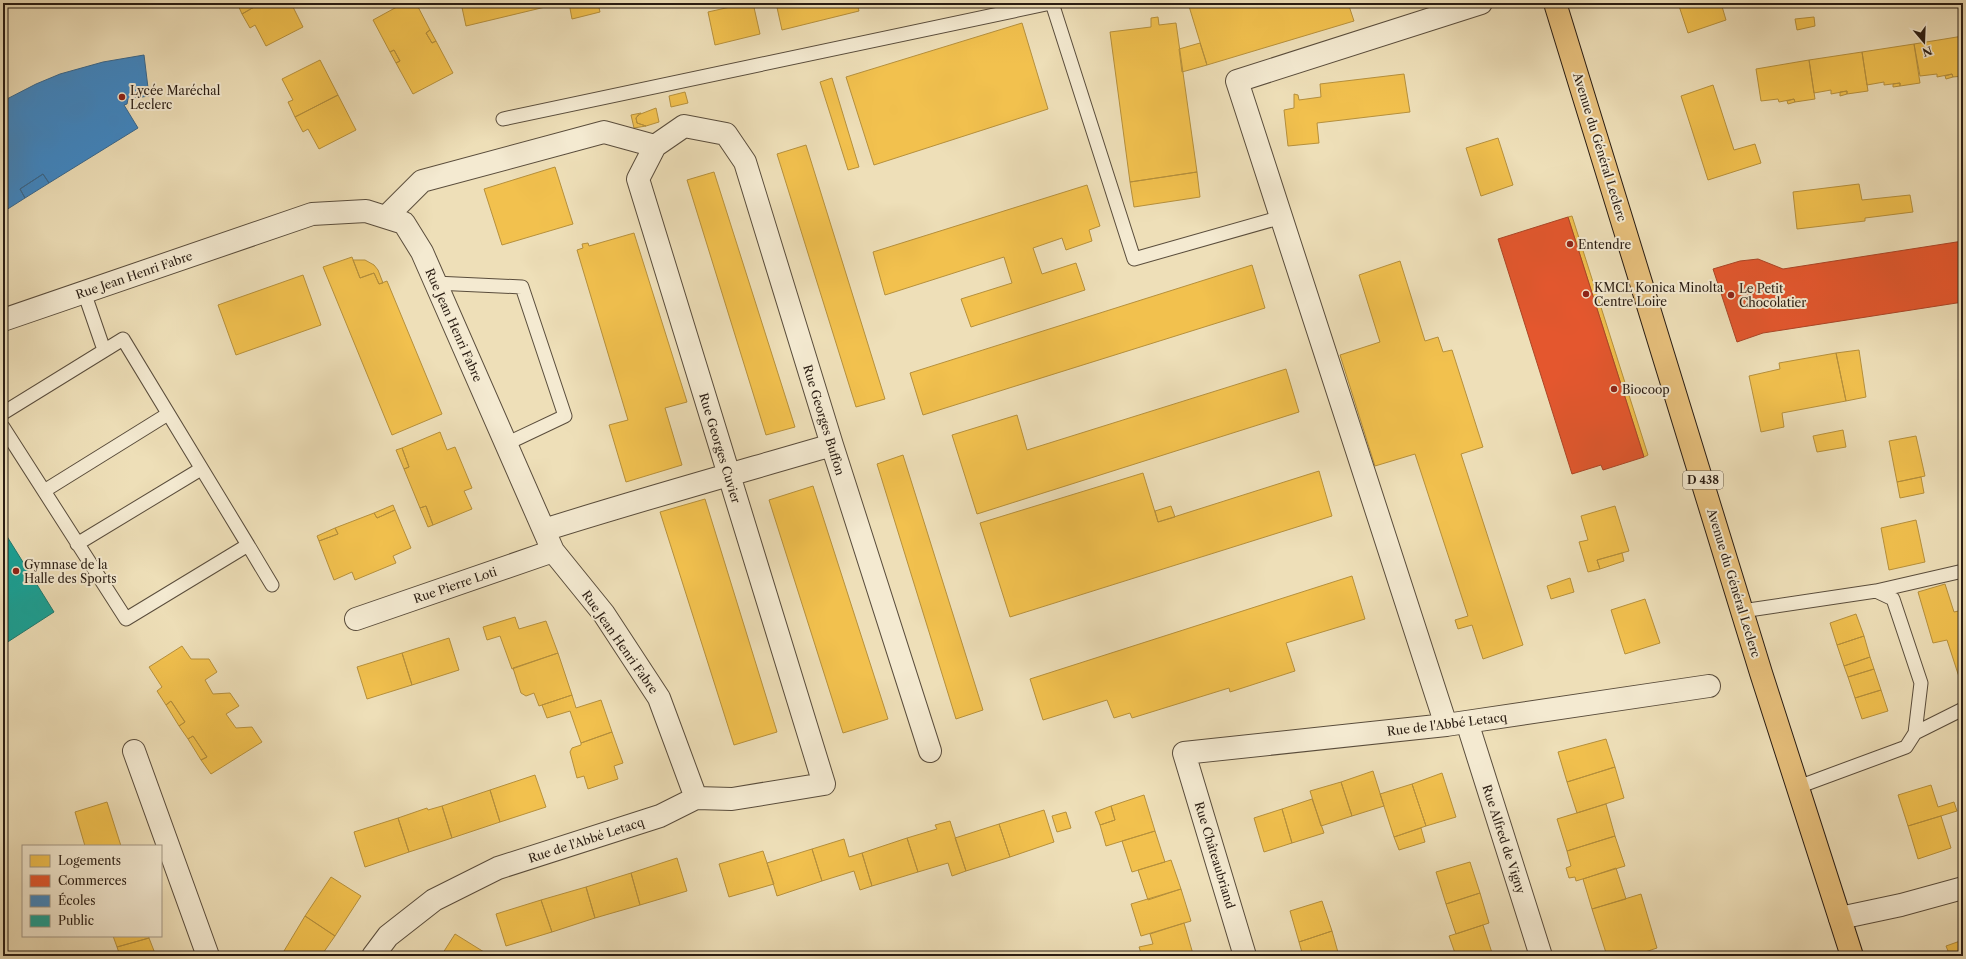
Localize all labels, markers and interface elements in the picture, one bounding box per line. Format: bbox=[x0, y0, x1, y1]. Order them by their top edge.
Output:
north arrow bbox=[1904, 22, 1944, 62]
text: N bbox=[1920, 43, 1934, 60]
street label: Avenue du Général Leclerc bbox=[1570, 70, 1630, 223]
place label: Lycée Maréchal Leclerc bbox=[130, 83, 221, 112]
marker: Lycée Maréchal Leclerc bbox=[117, 92, 127, 102]
place label: Entendre bbox=[1578, 237, 1631, 252]
marker: Entendre bbox=[1565, 239, 1575, 249]
street label: Rue Jean Henri Fabre bbox=[74, 248, 195, 302]
street label: Rue Jean Henri Fabre bbox=[422, 266, 486, 384]
place label: KMCL Konica Minolta Centre Loire bbox=[1594, 280, 1724, 309]
place label: Le Petit Chocolatier bbox=[1739, 281, 1806, 310]
marker: KMCL Konica Minolta Centre Loire bbox=[1581, 289, 1591, 299]
marker: Le Petit Chocolatier bbox=[1726, 290, 1736, 300]
street label: Rue Georges Buffon bbox=[800, 363, 848, 478]
place label: Biocoop bbox=[1622, 382, 1670, 397]
marker: Biocoop bbox=[1609, 384, 1619, 394]
street label: Rue Georges Cuvier bbox=[696, 391, 744, 505]
road number: D 438 bbox=[1683, 471, 1723, 489]
street label: Avenue du Général Leclerc bbox=[1704, 506, 1764, 659]
place label: Gymnase de la Halle des Sports bbox=[24, 557, 116, 586]
street label: Rue Pierre Loti bbox=[411, 564, 499, 606]
marker: Gymnase de la Halle des Sports bbox=[11, 566, 21, 576]
street label: Rue Jean Henri Fabre bbox=[579, 587, 661, 697]
street label: Rue de l'Abbé Letacq bbox=[1386, 709, 1509, 739]
street label: Rue Alfred de Vigny bbox=[1479, 783, 1529, 896]
street label: Rue Châteaubriand bbox=[1192, 800, 1239, 911]
street label: Rue de l'Abbé Letacq bbox=[526, 814, 646, 866]
legend bbox=[22, 845, 162, 937]
text: Logements bbox=[58, 853, 121, 868]
text: Commerces bbox=[58, 873, 127, 888]
text: Écoles bbox=[58, 892, 95, 908]
text: Public bbox=[58, 913, 94, 928]

